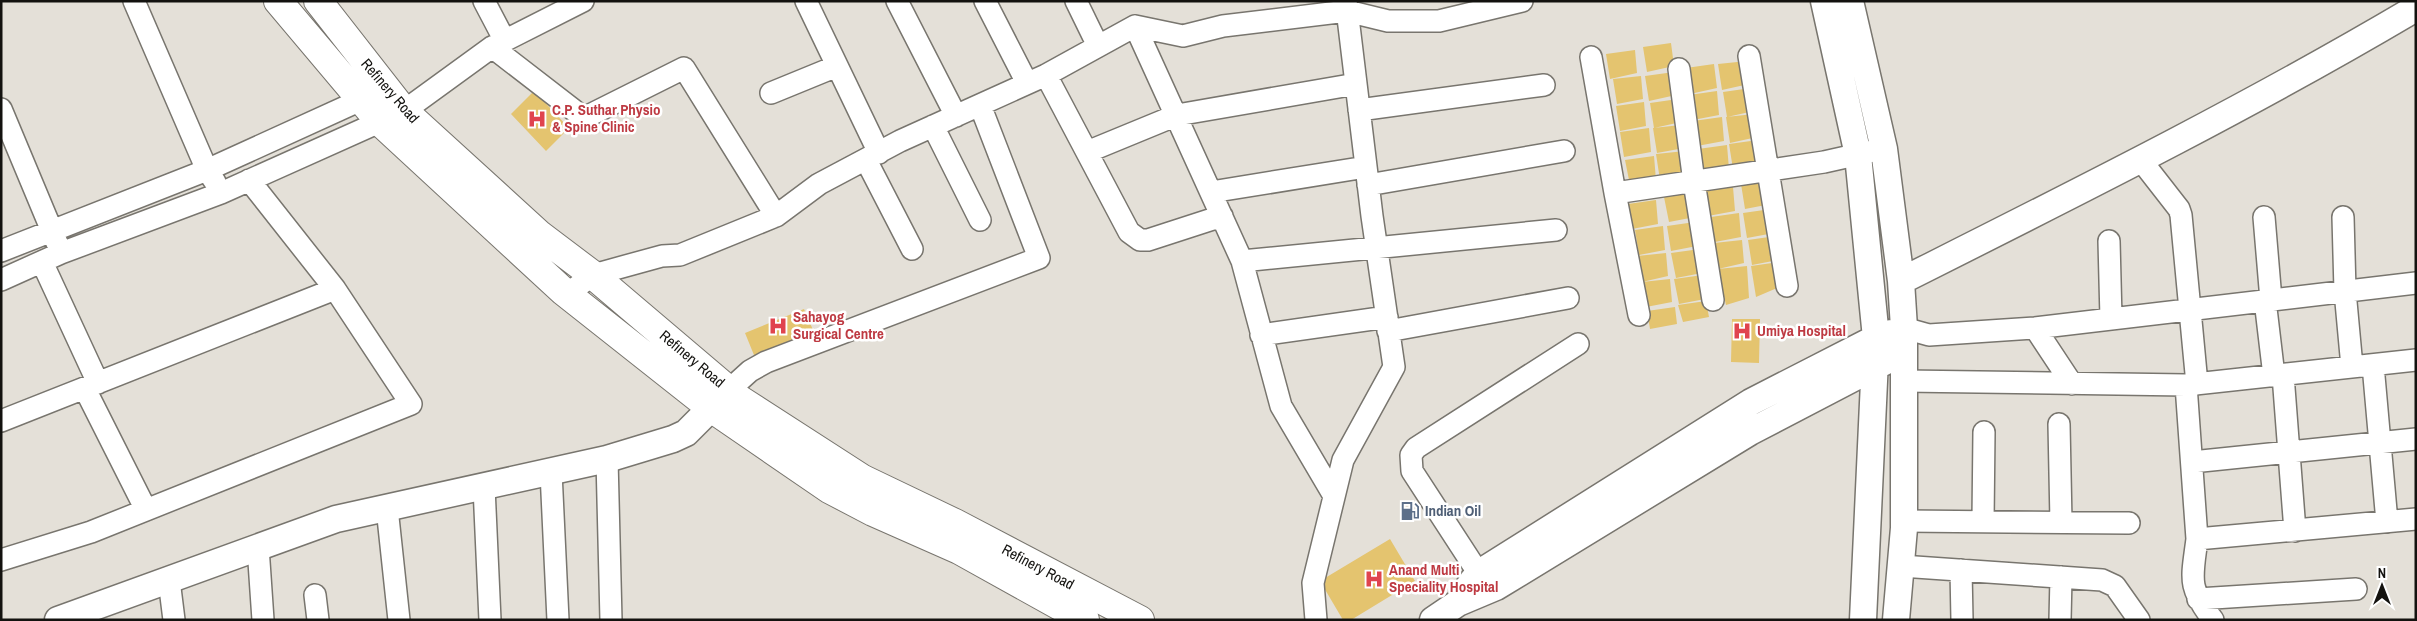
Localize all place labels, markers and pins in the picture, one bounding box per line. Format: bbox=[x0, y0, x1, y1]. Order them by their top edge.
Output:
place label: C.P. Suthar Physio & Spine Clinic bbox=[552, 99, 660, 137]
hospital icon: C.P. Suthar Physio & Spine Clinic bbox=[526, 108, 548, 130]
place label: Sahayog Surgical Centre bbox=[793, 306, 884, 344]
hospital icon: Sahayog Surgical Centre bbox=[767, 315, 789, 337]
hospital icon: Umiya Hospital bbox=[1731, 320, 1753, 342]
place label: Umiya Hospital bbox=[1757, 320, 1846, 341]
fuel station icon: Indian Oil bbox=[1399, 500, 1421, 522]
place label: Indian Oil bbox=[1425, 500, 1481, 521]
place label: Anand Multi Speciality Hospital bbox=[1389, 559, 1498, 597]
hospital icon: Anand Multi Speciality Hospital bbox=[1363, 568, 1385, 590]

